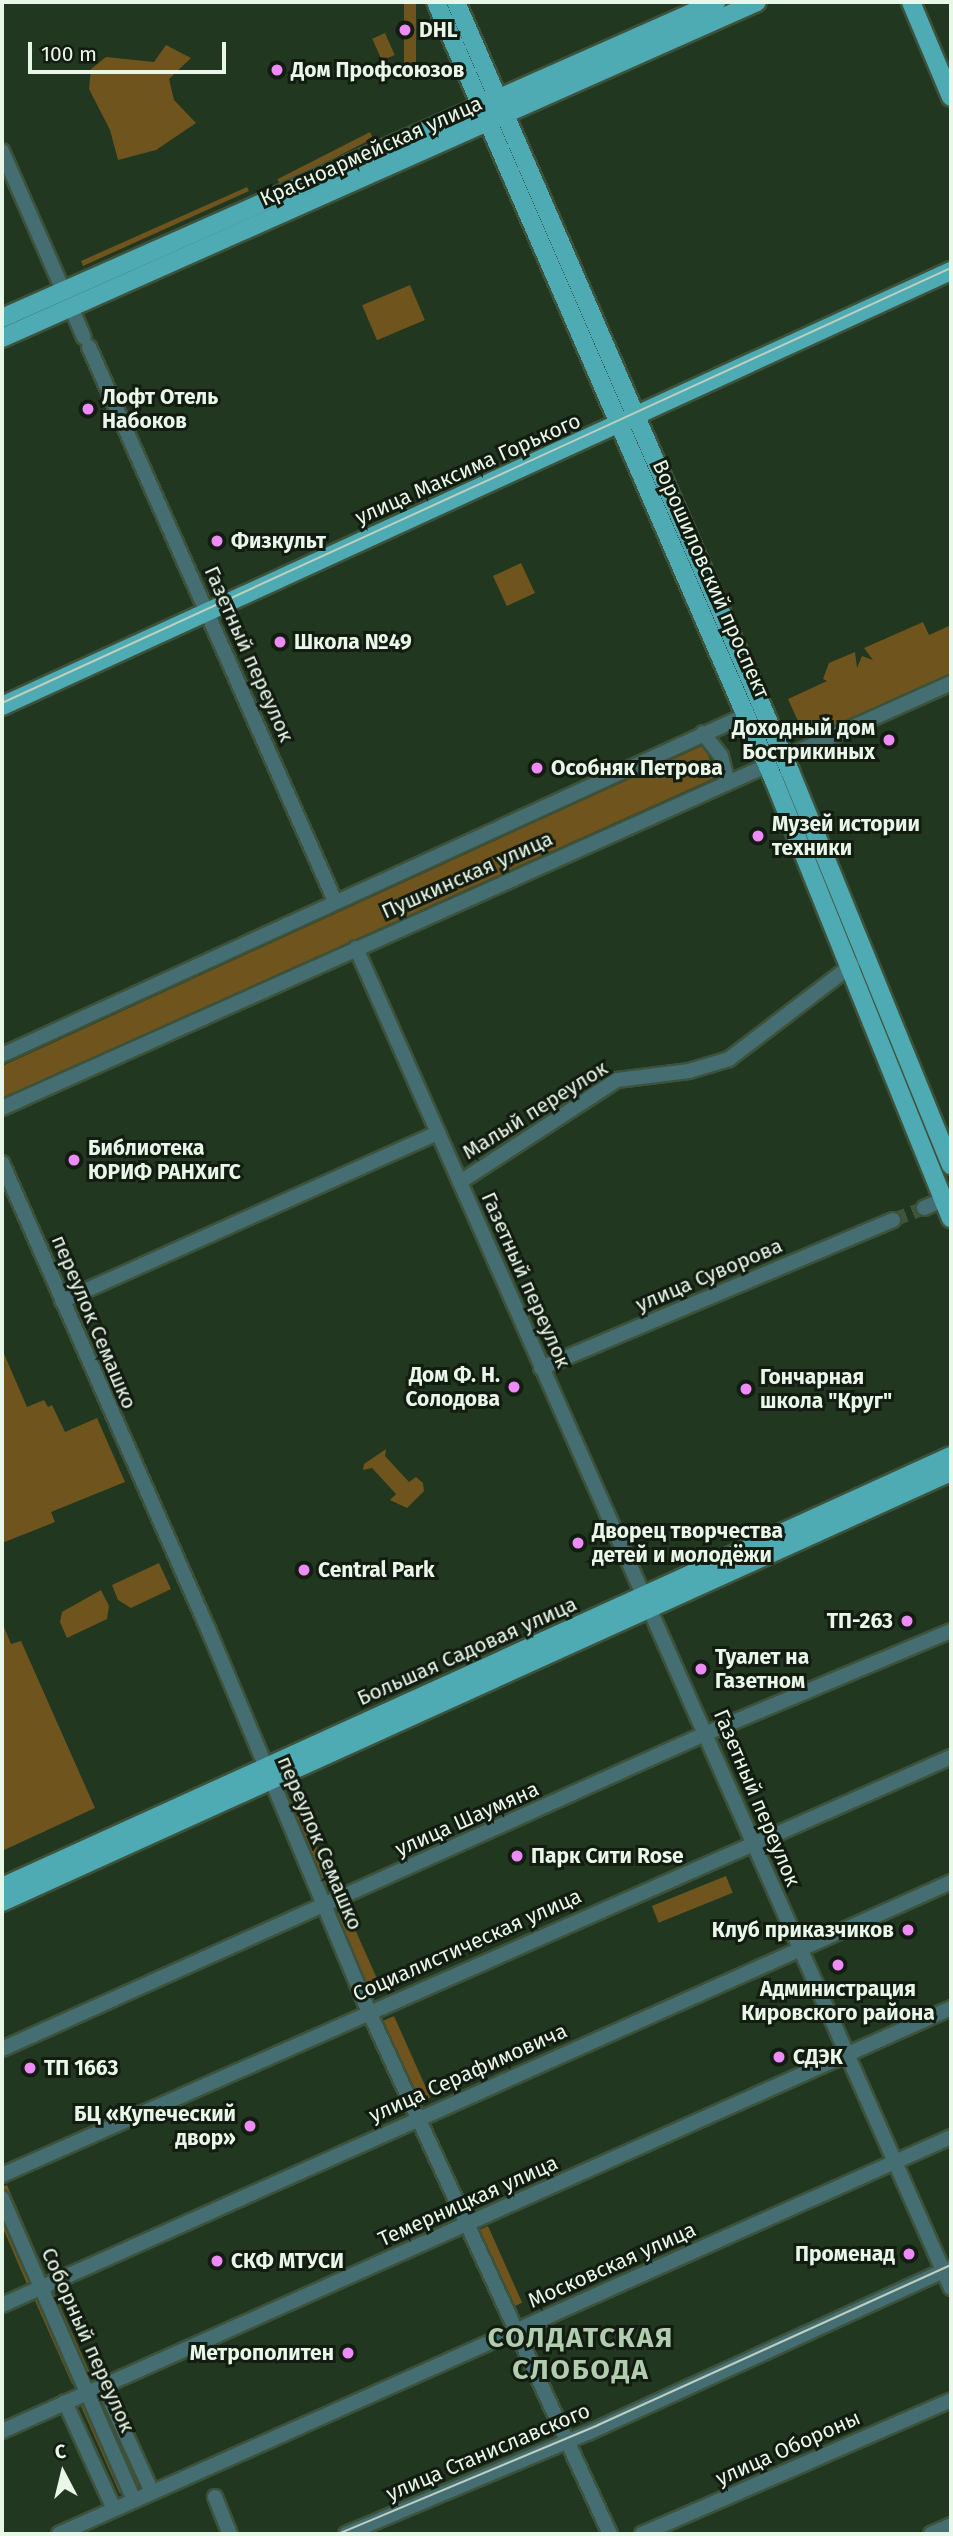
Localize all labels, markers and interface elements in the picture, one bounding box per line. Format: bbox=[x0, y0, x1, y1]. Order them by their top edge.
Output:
place label: DHL bbox=[419, 17, 457, 43]
marker: DHL bbox=[397, 22, 413, 38]
scale bar bbox=[32, 28, 229, 72]
text: 100 m bbox=[41, 41, 97, 67]
place label: Дом Профсоюзов bbox=[291, 57, 465, 83]
marker: Дом Профсоюзов bbox=[269, 62, 285, 78]
street label: Красноармейская улица bbox=[256, 91, 486, 211]
place label: Лофт Отель Набоков bbox=[102, 384, 218, 434]
marker: Лофт Отель Набоков bbox=[80, 401, 96, 417]
street label: улица Максима Горького bbox=[351, 408, 585, 530]
street label: Ворошиловский проспект bbox=[647, 456, 775, 702]
place label: Физкульт bbox=[231, 528, 326, 554]
marker: Физкульт bbox=[209, 533, 225, 549]
street label: Газетный переулок bbox=[199, 562, 299, 746]
place label: Школа №49 bbox=[294, 629, 412, 655]
marker: Школа №49 bbox=[272, 634, 288, 650]
place label: Доходный дом Бострикиных bbox=[732, 715, 875, 765]
marker: Доходный дом Бострикиных bbox=[881, 732, 897, 748]
place label: Особняк Петрова bbox=[551, 755, 723, 781]
marker: Особняк Петрова bbox=[529, 760, 545, 776]
place label: Музей истории техники bbox=[772, 811, 920, 861]
street label: Пушкинская улица bbox=[377, 826, 557, 924]
marker: Музей истории техники bbox=[750, 828, 766, 844]
street label: Малый переулок bbox=[458, 1055, 612, 1165]
place label: Библиотека ЮРИФ РАНХиГС bbox=[88, 1135, 241, 1185]
marker: Библиотека ЮРИФ РАНХиГС bbox=[66, 1152, 82, 1168]
street label: Газетный переулок bbox=[476, 1188, 576, 1372]
street label: переулок Семашко bbox=[46, 1231, 142, 1413]
street label: улица Суворова bbox=[632, 1233, 786, 1317]
place label: Дом Ф. Н. Солодова bbox=[405, 1362, 500, 1412]
place label: Гончарная школа "Круг" bbox=[760, 1364, 892, 1414]
marker: Дом Ф. Н. Солодова bbox=[506, 1379, 522, 1395]
marker: Гончарная школа "Круг" bbox=[738, 1381, 754, 1397]
place label: Дворец творчества детей и молодёжи bbox=[592, 1518, 783, 1568]
marker: Дворец творчества детей и молодёжи bbox=[570, 1535, 586, 1551]
place label: Central Park bbox=[318, 1557, 435, 1583]
marker: Central Park bbox=[296, 1562, 312, 1578]
street label: Большая Садовая улица bbox=[353, 1591, 581, 1711]
place label: ТП-263 bbox=[827, 1608, 893, 1634]
marker: ТП-263 bbox=[899, 1613, 915, 1629]
place label: Туалет на Газетном bbox=[715, 1644, 809, 1694]
marker: Туалет на Газетном bbox=[693, 1661, 709, 1677]
street label: Газетный переулок bbox=[708, 1706, 806, 1890]
street label: переулок Семашко bbox=[272, 1752, 368, 1934]
street label: улица Шаумяна bbox=[391, 1776, 543, 1862]
place label: Парк Сити Rose bbox=[531, 1843, 684, 1869]
marker: Парк Сити Rose bbox=[509, 1848, 525, 1864]
street label: Социалистическая улица bbox=[349, 1883, 585, 2007]
place label: Клуб приказчиков bbox=[712, 1917, 894, 1943]
marker: Клуб приказчиков bbox=[900, 1922, 916, 1938]
marker: Администрация Кировского района bbox=[830, 1957, 846, 1973]
place label: Администрация Кировского района bbox=[741, 1976, 935, 2026]
street label: улица Серафимовича bbox=[365, 2018, 571, 2128]
place label: СДЭК bbox=[793, 2044, 843, 2070]
marker: СДЭК bbox=[771, 2049, 787, 2065]
place label: ТП 1663 bbox=[44, 2055, 118, 2081]
marker: ТП 1663 bbox=[22, 2060, 38, 2076]
place label: БЦ «Купеческий двор» bbox=[74, 2101, 236, 2151]
marker: БЦ «Купеческий двор» bbox=[242, 2118, 258, 2134]
street label: Темерницкая улица bbox=[374, 2150, 562, 2252]
street label: Московская улица bbox=[524, 2217, 700, 2313]
place label: Променад bbox=[795, 2241, 895, 2267]
street label: Соборный переулок bbox=[36, 2244, 140, 2436]
marker: Променад bbox=[901, 2246, 917, 2262]
place label: СКФ МТУСИ bbox=[231, 2248, 344, 2274]
marker: СКФ МТУСИ bbox=[209, 2253, 225, 2269]
district label: СОЛДАТСКАЯ СЛОБОДА bbox=[489, 2321, 673, 2387]
place label: Метрополитен bbox=[190, 2340, 334, 2366]
marker: Метрополитен bbox=[340, 2345, 356, 2361]
street label: улица Станиславского bbox=[382, 2398, 594, 2506]
street label: улица Обороны bbox=[712, 2405, 864, 2491]
north arrow bbox=[28, 2438, 98, 2508]
text: С bbox=[54, 2440, 67, 2464]

